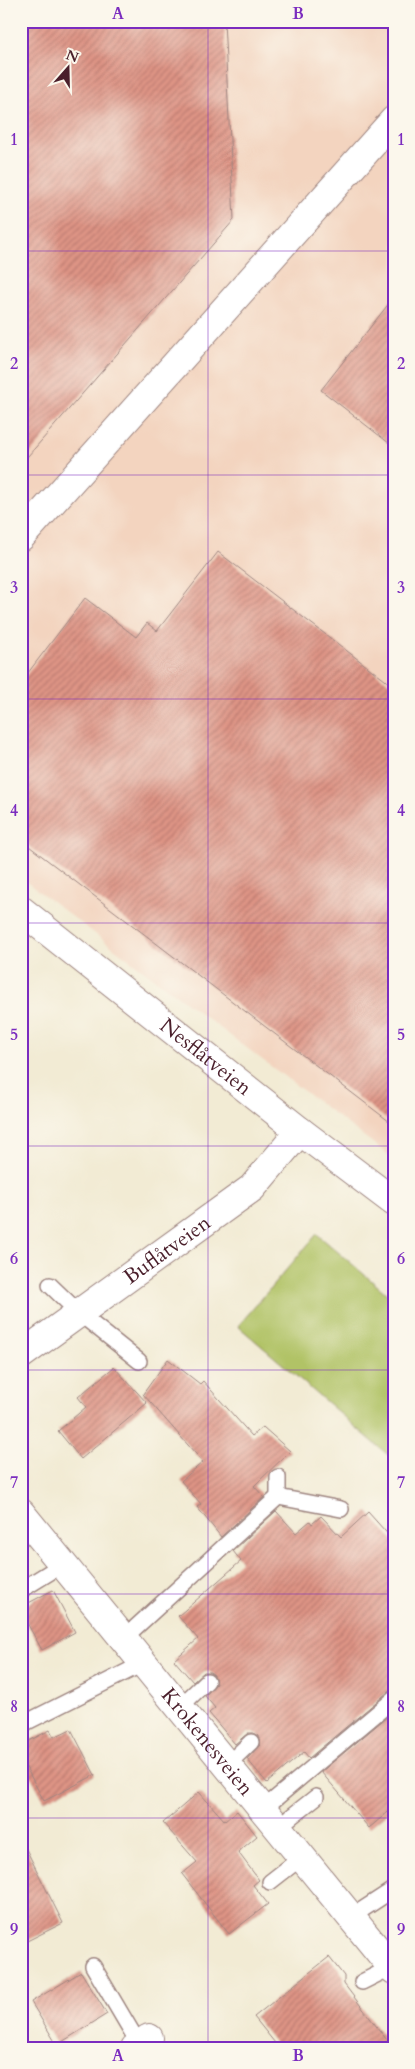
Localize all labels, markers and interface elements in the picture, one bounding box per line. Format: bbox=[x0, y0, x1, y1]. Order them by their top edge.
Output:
text: A bbox=[112, 3, 124, 25]
text: B bbox=[292, 3, 304, 25]
north arrow bbox=[42, 42, 92, 92]
text: N bbox=[63, 45, 81, 67]
text: 1 bbox=[10, 129, 18, 151]
text: 1 bbox=[397, 129, 405, 151]
text: 2 bbox=[10, 353, 18, 375]
text: 2 bbox=[397, 353, 405, 375]
text: 3 bbox=[10, 577, 18, 599]
text: 3 bbox=[397, 577, 405, 599]
text: 4 bbox=[10, 800, 18, 822]
text: 4 bbox=[397, 800, 405, 822]
street label: Nesflåtveien bbox=[154, 1011, 258, 1102]
text: 5 bbox=[10, 1024, 18, 1046]
text: 5 bbox=[397, 1024, 405, 1046]
street label: Buflåtveien bbox=[118, 1209, 217, 1291]
text: 6 bbox=[10, 1248, 18, 1270]
text: 6 bbox=[397, 1248, 405, 1270]
text: 7 bbox=[10, 1472, 18, 1494]
text: 7 bbox=[397, 1472, 405, 1494]
street label: Krokenesveien bbox=[154, 1682, 260, 1802]
text: 8 bbox=[10, 1696, 18, 1718]
text: 8 bbox=[397, 1696, 405, 1718]
text: 9 bbox=[10, 1919, 18, 1941]
text: 9 bbox=[397, 1919, 405, 1941]
text: A bbox=[112, 2045, 124, 2067]
text: B bbox=[292, 2045, 304, 2067]

